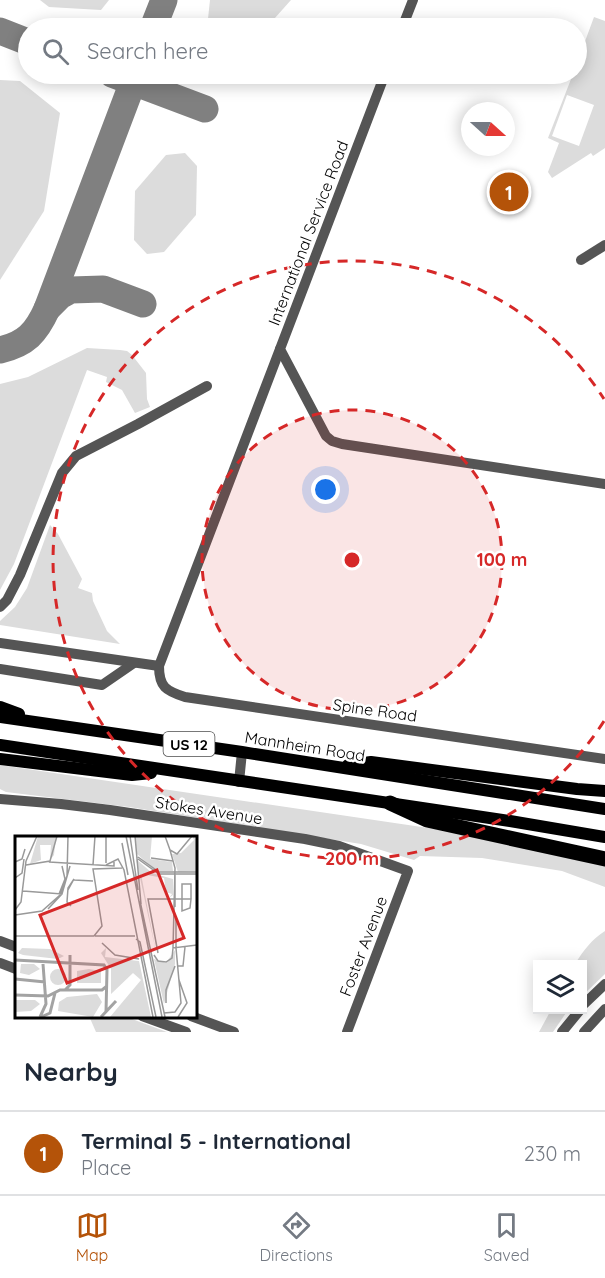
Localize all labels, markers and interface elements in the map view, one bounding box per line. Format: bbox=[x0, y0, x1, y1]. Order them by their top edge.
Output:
search box bbox=[18, 18, 587, 84]
icon: search bbox=[39, 35, 72, 68]
text: Search here bbox=[87, 37, 208, 65]
north arrow bbox=[461, 102, 515, 156]
street label: International Service Road bbox=[263, 138, 353, 328]
pin: 1 bbox=[490, 170, 528, 214]
your location bbox=[311, 475, 340, 504]
text: 100 m bbox=[477, 548, 527, 571]
centre of rings bbox=[342, 550, 362, 570]
street label: Spine Road bbox=[332, 694, 418, 726]
street label: Mannheim Road bbox=[243, 727, 367, 765]
road number: US 12 bbox=[164, 732, 214, 756]
street label: Stokes Avenue bbox=[154, 792, 264, 828]
inset map bbox=[15, 836, 196, 1017]
text: 200 m bbox=[325, 847, 379, 870]
street label: Foster Avenue bbox=[335, 893, 391, 999]
map controls bbox=[533, 960, 587, 1014]
button: layers bbox=[533, 960, 587, 1014]
text: Nearby bbox=[24, 1055, 118, 1088]
text: Terminal 5 - International bbox=[81, 1127, 351, 1155]
text: 1 bbox=[40, 1141, 47, 1166]
text: 230 m bbox=[524, 1141, 581, 1166]
text: Place bbox=[81, 1155, 131, 1180]
tab: Map bbox=[76, 1209, 109, 1265]
tab: Directions bbox=[260, 1209, 333, 1265]
tab: Saved bbox=[484, 1209, 529, 1265]

